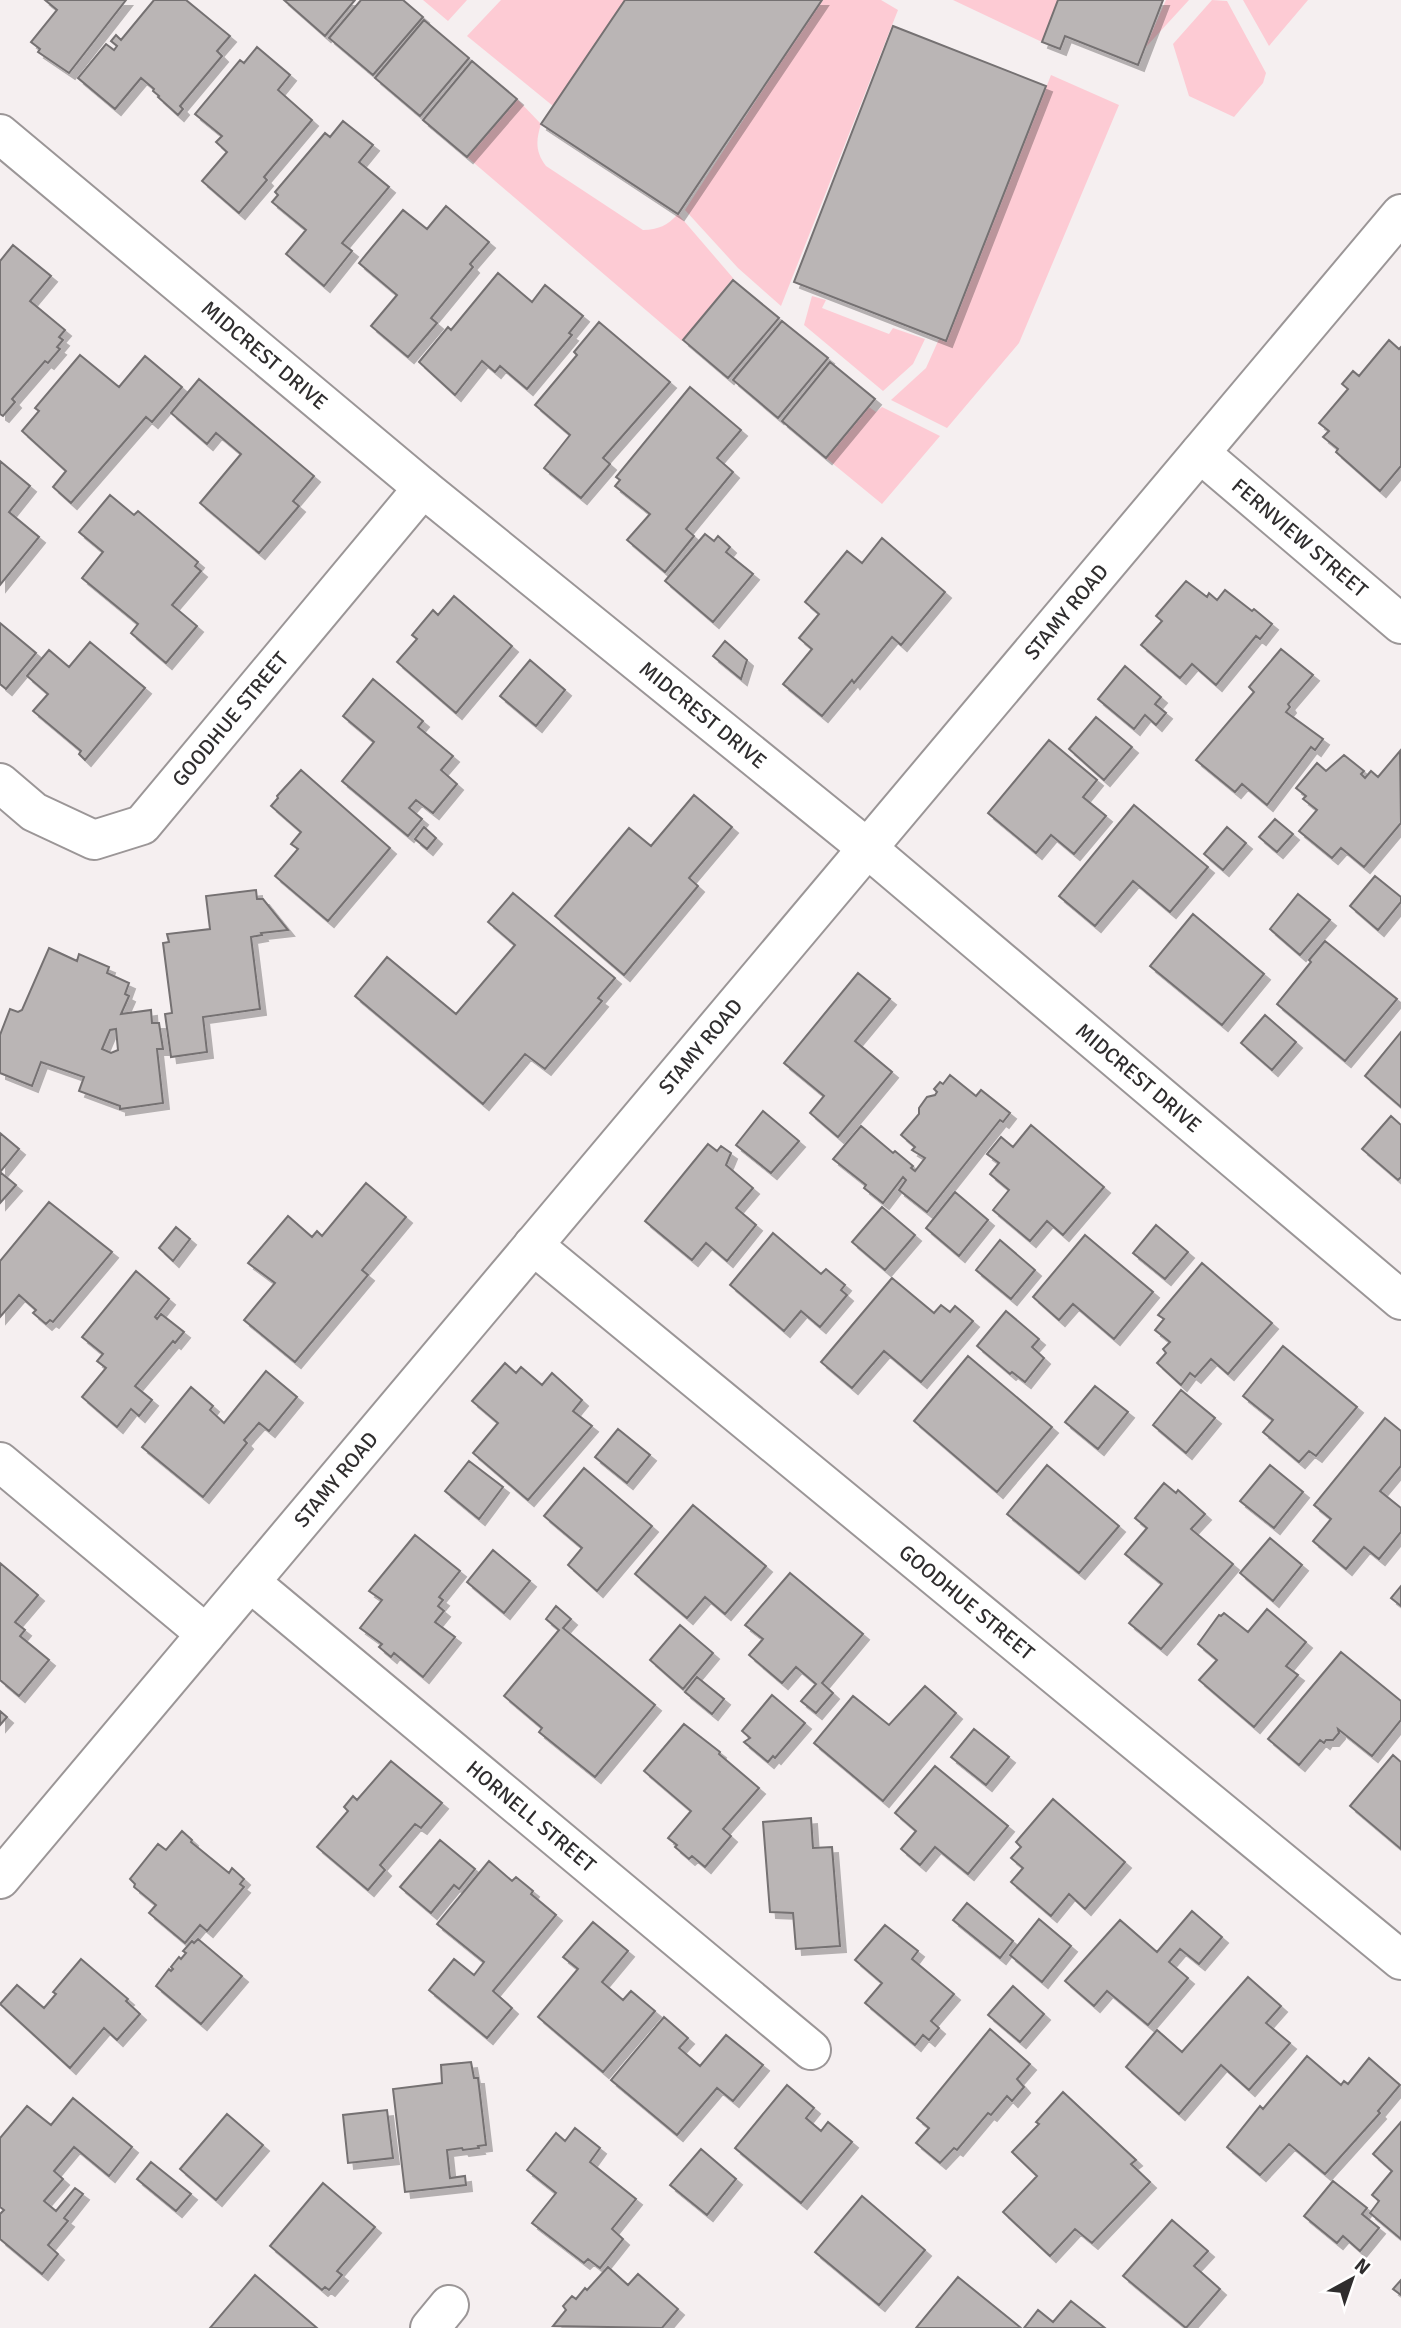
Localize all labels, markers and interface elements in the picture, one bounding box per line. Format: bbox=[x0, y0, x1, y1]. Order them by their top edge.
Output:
street label: MIDCREST DRIVE bbox=[196, 295, 333, 416]
street label: FERNVIEW STREET bbox=[1226, 473, 1374, 603]
street label: STAMY ROAD bbox=[1019, 559, 1114, 665]
street label: GOODHUE STREET bbox=[167, 646, 294, 792]
street label: MIDCREST DRIVE bbox=[634, 656, 772, 774]
street label: STAMY ROAD bbox=[653, 993, 748, 1100]
street label: MIDCREST DRIVE bbox=[1070, 1017, 1207, 1138]
street label: STAMY ROAD bbox=[289, 1426, 384, 1533]
street label: GOODHUE STREET bbox=[894, 1539, 1040, 1666]
street label: HORNELL STREET bbox=[461, 1755, 602, 1878]
north arrow bbox=[1317, 2244, 1387, 2314]
text: N bbox=[1350, 2253, 1375, 2280]

